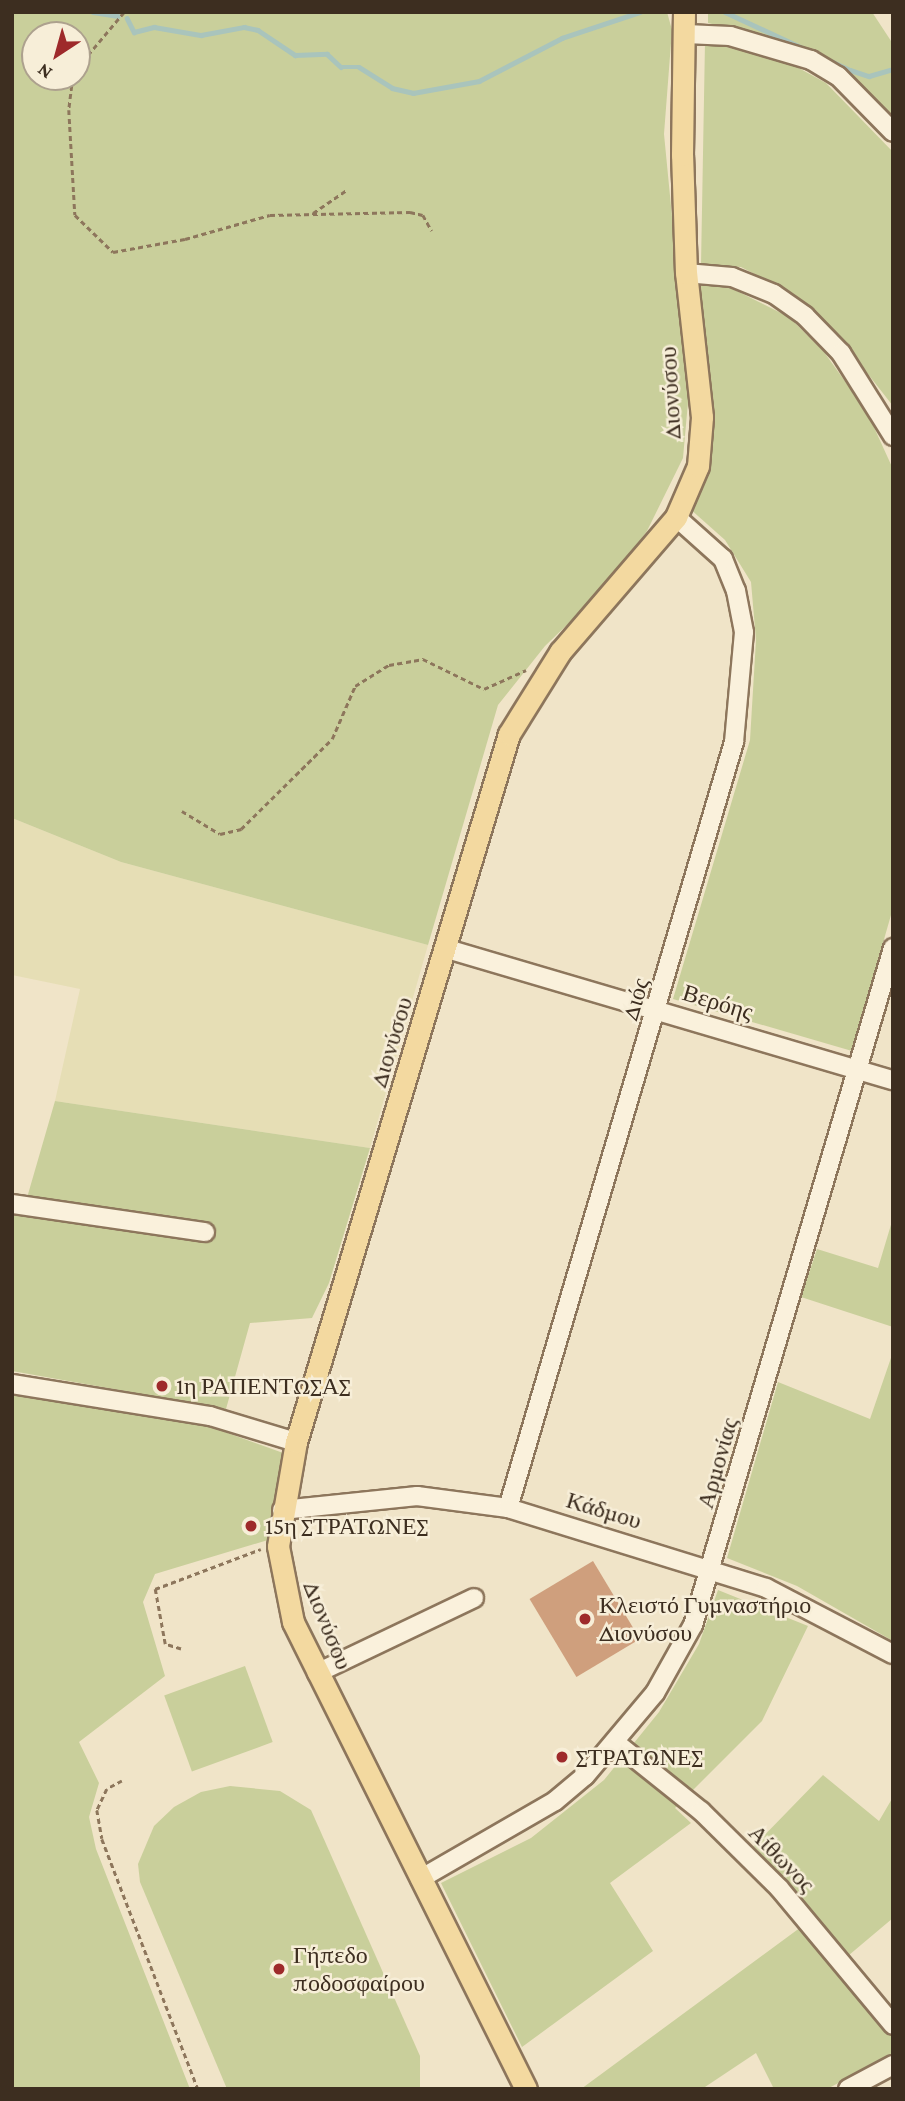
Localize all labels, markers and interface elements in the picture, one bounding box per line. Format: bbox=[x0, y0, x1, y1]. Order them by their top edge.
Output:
north arrow bbox=[21, 21, 91, 91]
text: N bbox=[33, 59, 56, 84]
street label: Διονύσου bbox=[653, 346, 687, 440]
street label: Διός bbox=[615, 974, 655, 1024]
street label: Βερόης bbox=[679, 978, 757, 1026]
street label: Διονύσου bbox=[364, 993, 418, 1091]
place label: 1η ΡΑΠΕΝΤΩΣΑΣ bbox=[176, 1372, 351, 1400]
marker: 1η ΡΑΠΕΝΤΩΣΑΣ bbox=[154, 1378, 170, 1394]
street label: Αρμονίας bbox=[690, 1414, 744, 1512]
street label: Κάδμου bbox=[563, 1485, 645, 1535]
place label: 15η ΣΤΡΑΤΩΝΕΣ bbox=[265, 1512, 428, 1540]
marker: 15η ΣΤΡΑΤΩΝΕΣ bbox=[243, 1518, 259, 1534]
street label: Διονύσου bbox=[297, 1576, 359, 1674]
place label: Κλειστό Γυμναστήριο Διονύσου bbox=[599, 1591, 811, 1647]
marker: Κλειστό Γυμναστήριο Διονύσου bbox=[577, 1611, 593, 1627]
place label: ΣΤΡΑΤΩΝΕΣ bbox=[576, 1743, 703, 1771]
marker: ΣΤΡΑΤΩΝΕΣ bbox=[554, 1749, 570, 1765]
street label: Αίθωνος bbox=[743, 1818, 821, 1898]
place label: Γήπεδο ποδοσφαίρου bbox=[293, 1941, 425, 1997]
marker: Γήπεδο ποδοσφαίρου bbox=[271, 1961, 287, 1977]

